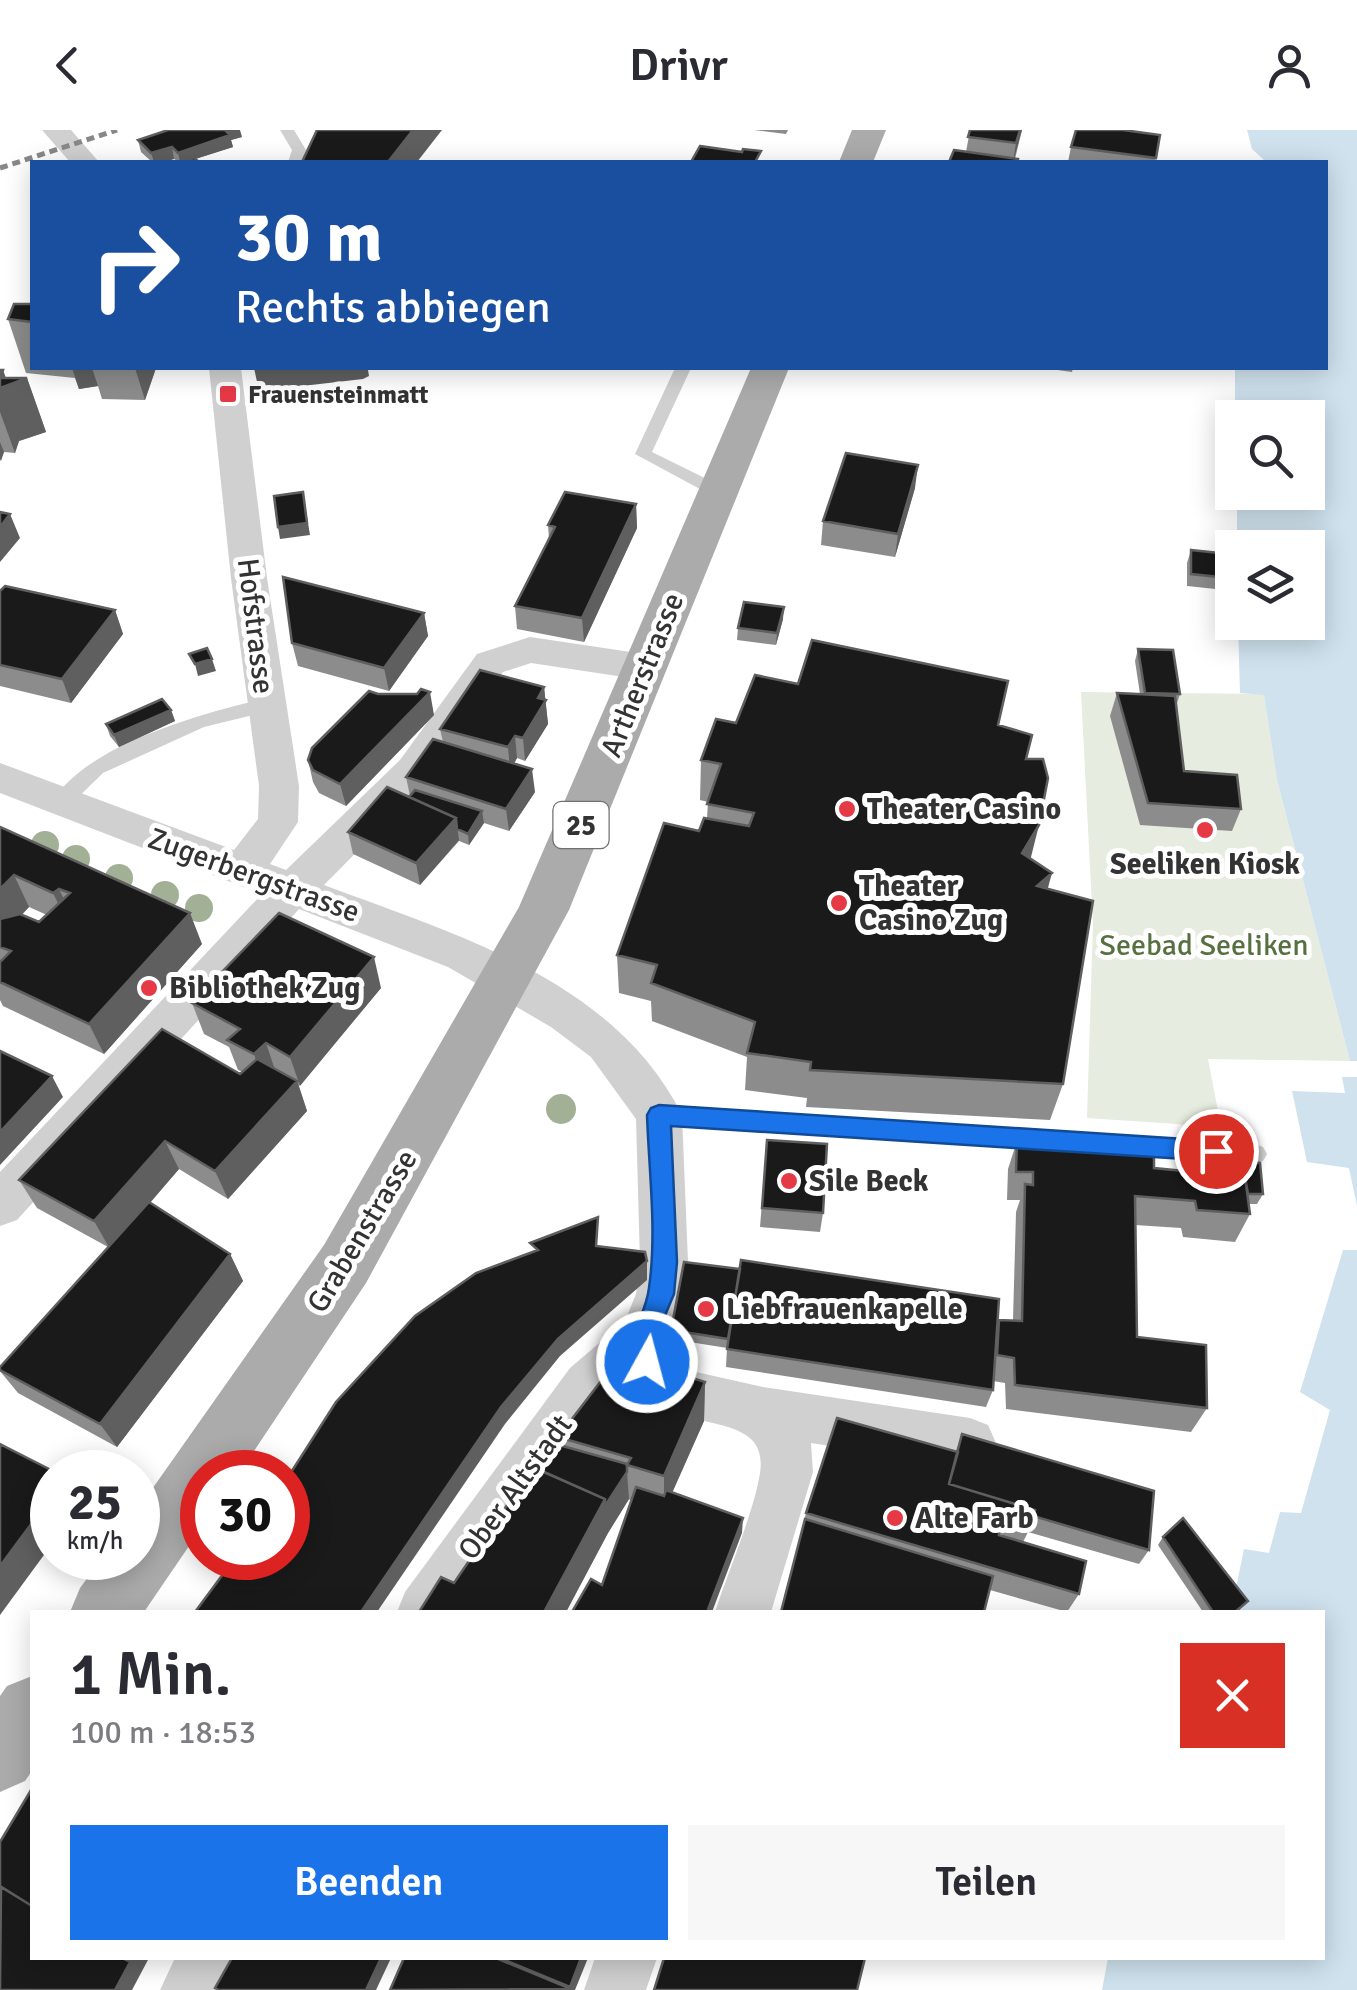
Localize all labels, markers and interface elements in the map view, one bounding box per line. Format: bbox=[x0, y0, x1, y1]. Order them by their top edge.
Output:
icon: back bbox=[40, 38, 95, 93]
text: Drivr bbox=[629, 38, 728, 93]
icon: person bbox=[1262, 38, 1317, 93]
text: 30 m bbox=[235, 194, 383, 280]
icon: right bbox=[70, 200, 200, 330]
text: Rechts abbiegen bbox=[235, 280, 551, 335]
place label: Frauensteinmatt bbox=[248, 379, 428, 410]
marker: Frauensteinmatt bbox=[217, 383, 239, 405]
map controls bbox=[1215, 400, 1325, 640]
button: search bbox=[1215, 400, 1325, 510]
button: layers bbox=[1215, 530, 1325, 640]
street label: Hofstrasse bbox=[229, 556, 282, 696]
street label: Artherstrasse bbox=[593, 588, 692, 763]
place label: Theater Casino bbox=[867, 791, 1061, 828]
marker: Theater Casino bbox=[836, 798, 858, 820]
road number: 25 bbox=[554, 802, 608, 848]
marker: Seeliken Kiosk bbox=[1194, 819, 1216, 841]
street label: Zugerbergstrasse bbox=[143, 820, 365, 931]
place label: Seeliken Kiosk bbox=[1110, 846, 1300, 883]
place label: Theater Casino Zug bbox=[859, 868, 1003, 939]
marker: Theater Casino Zug bbox=[828, 892, 850, 914]
park label: Seebad Seeliken bbox=[1099, 927, 1309, 964]
place label: Bibliothek Zug bbox=[169, 970, 360, 1007]
marker: Bibliothek Zug bbox=[138, 977, 160, 999]
pin bbox=[1174, 1109, 1259, 1194]
icon: arrive bbox=[1189, 1124, 1244, 1179]
street label: Grabenstrasse bbox=[299, 1143, 426, 1319]
place label: Sile Beck bbox=[809, 1163, 929, 1200]
marker: Sile Beck bbox=[778, 1170, 800, 1192]
place label: Liebfrauenkapelle bbox=[726, 1291, 963, 1328]
marker: Liebfrauenkapelle bbox=[695, 1298, 717, 1320]
position arrow bbox=[595, 1310, 699, 1414]
street label: Ober Altstadt bbox=[450, 1408, 580, 1567]
speed limit sign: 30 bbox=[180, 1450, 310, 1580]
text: 25 bbox=[68, 1472, 122, 1534]
place label: Alte Farb bbox=[915, 1500, 1034, 1537]
marker: Alte Farb bbox=[884, 1507, 906, 1529]
text: km/h bbox=[67, 1525, 123, 1556]
text: 1 Min. bbox=[70, 1638, 231, 1712]
button: close bbox=[1180, 1643, 1285, 1748]
text: 100 m · 18:53 bbox=[70, 1713, 256, 1752]
button: Beenden bbox=[70, 1825, 668, 1940]
button: Teilen bbox=[688, 1825, 1285, 1940]

